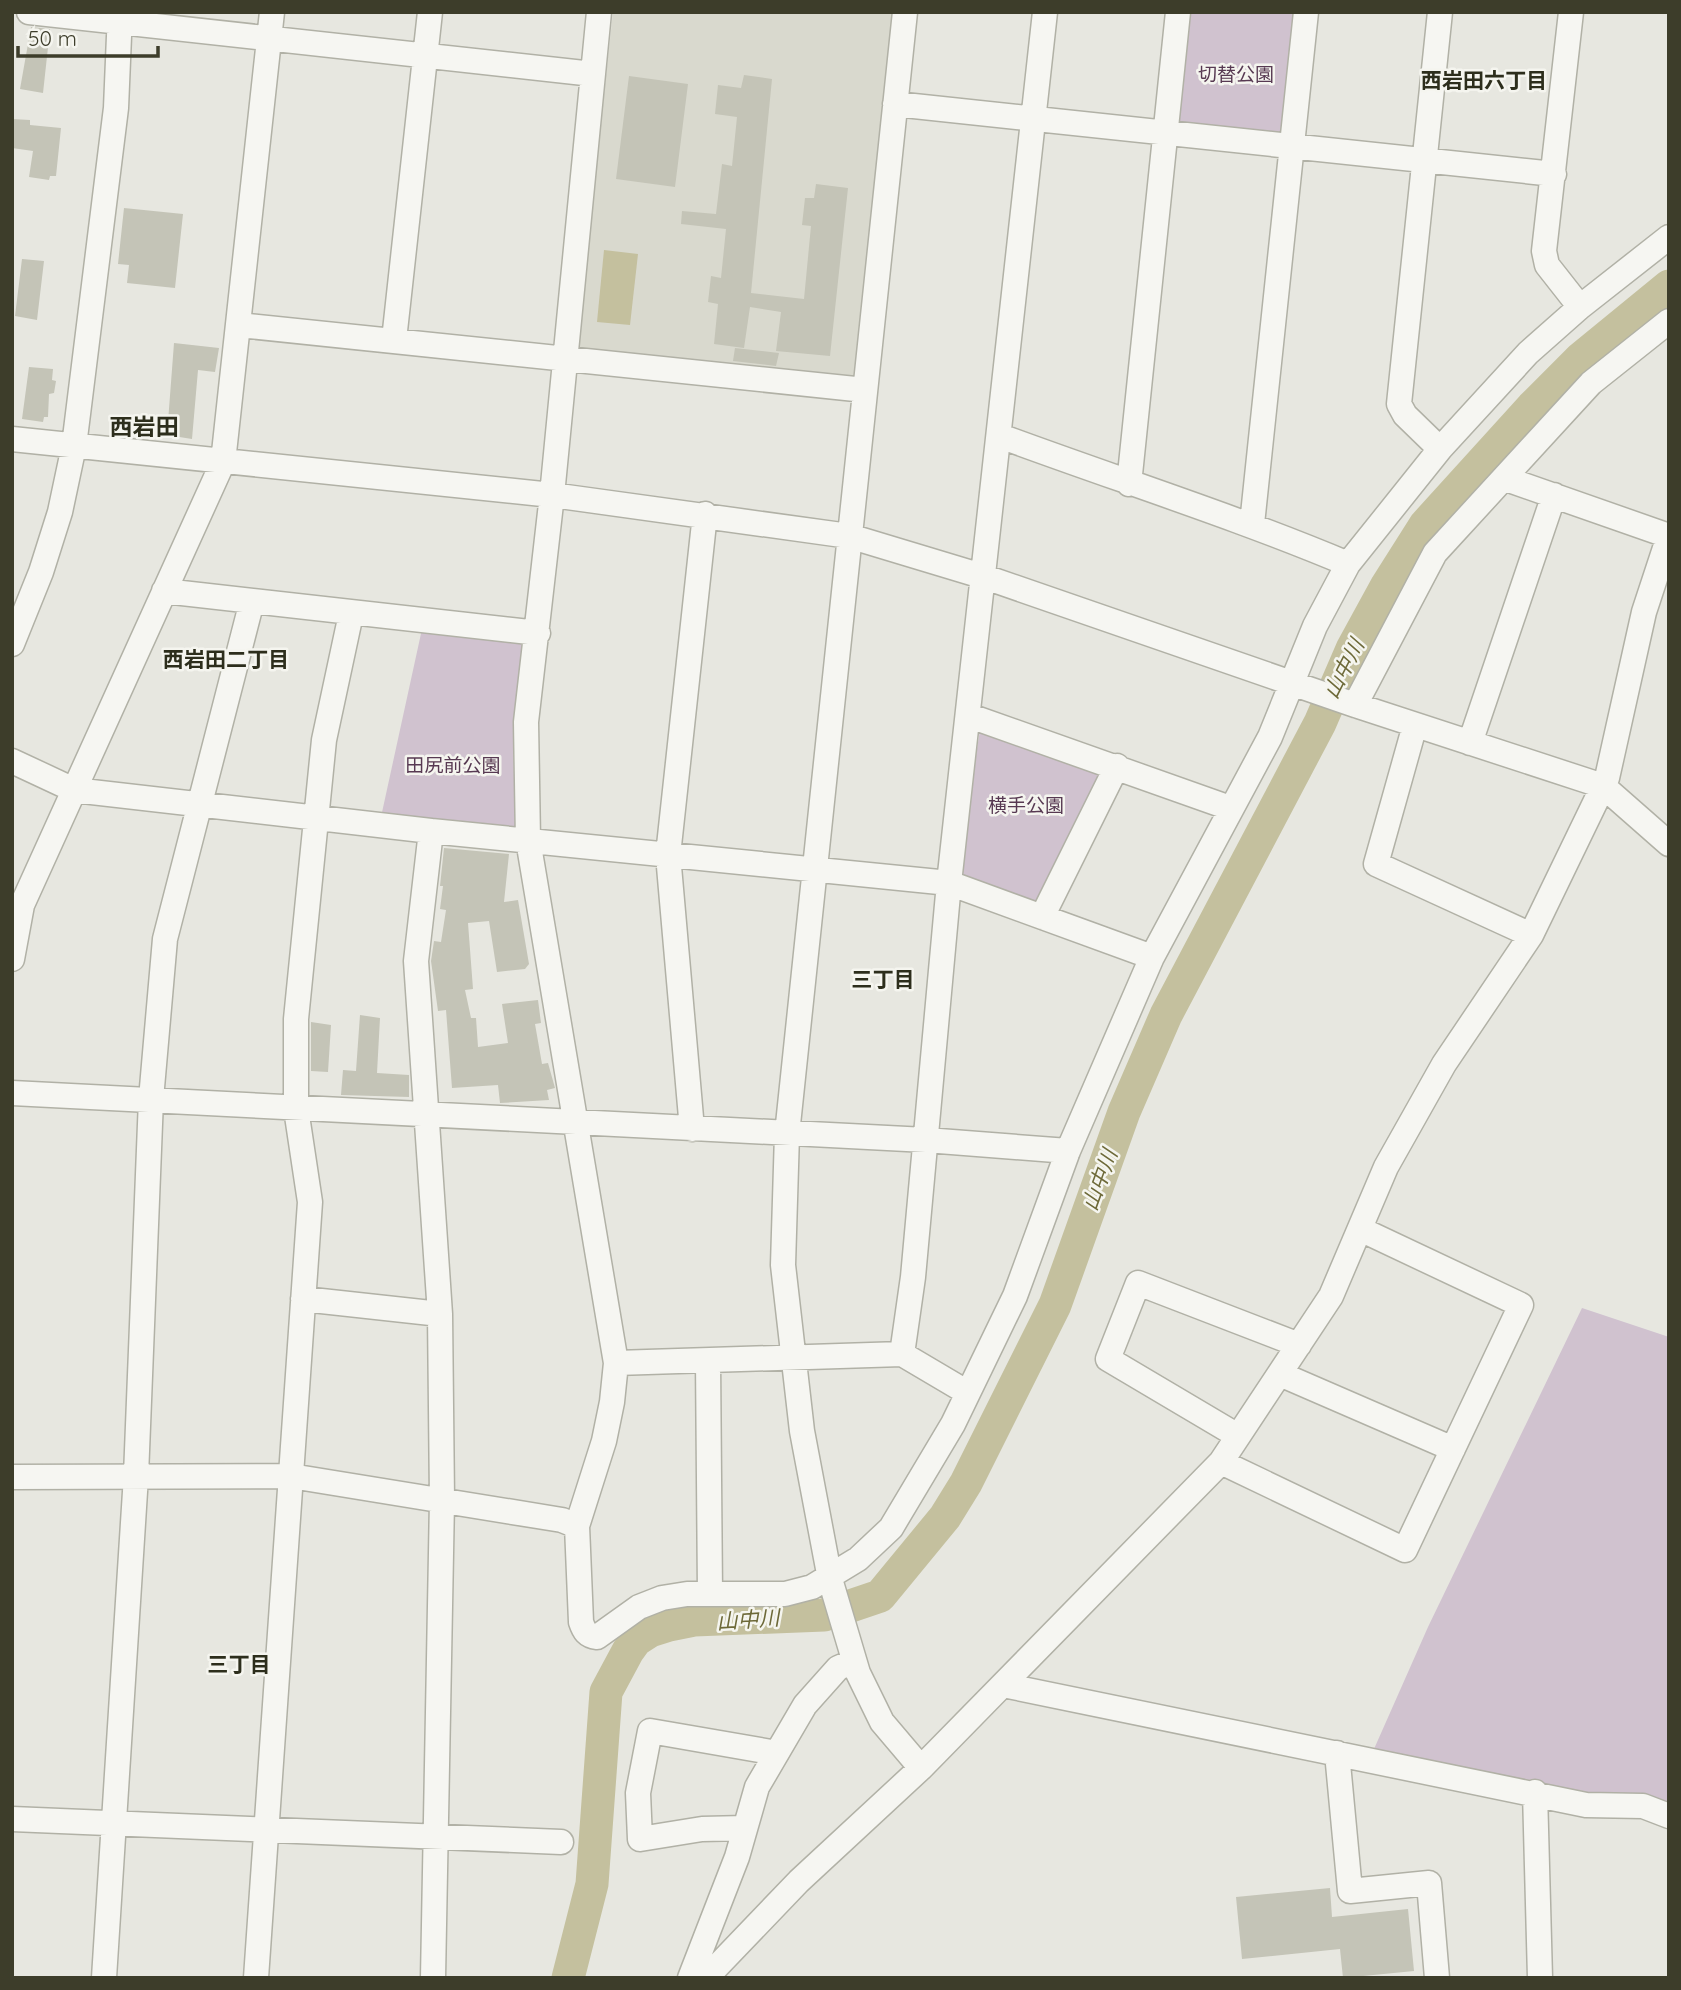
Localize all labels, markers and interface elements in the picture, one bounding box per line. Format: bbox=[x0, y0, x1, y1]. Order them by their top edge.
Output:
scale bar bbox=[18, 14, 158, 58]
text: 50 m bbox=[28, 25, 77, 51]
park label: 切替公園 bbox=[1198, 62, 1274, 86]
district label: 西岩田六丁目 bbox=[1421, 67, 1547, 93]
district label: 西岩田 bbox=[110, 412, 179, 441]
water label: 山中川 bbox=[1317, 633, 1370, 703]
district label: 西岩田二丁目 bbox=[163, 646, 289, 672]
park label: 田尻前公園 bbox=[405, 753, 501, 777]
park label: 横手公園 bbox=[988, 793, 1064, 817]
district label: 三丁目 bbox=[852, 966, 915, 992]
water label: 山中川 bbox=[1076, 1144, 1123, 1214]
water label: 山中川 bbox=[716, 1604, 782, 1634]
district label: 三丁目 bbox=[208, 1651, 271, 1677]

